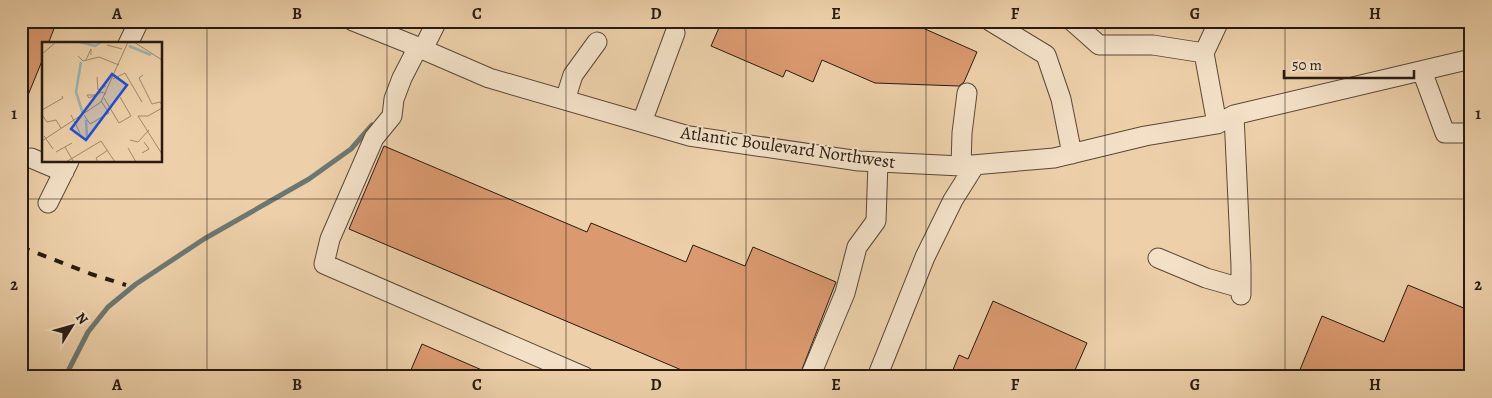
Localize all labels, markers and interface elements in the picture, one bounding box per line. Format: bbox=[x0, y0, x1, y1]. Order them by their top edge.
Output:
text: A bbox=[111, 3, 123, 25]
text: B bbox=[292, 3, 302, 25]
text: C bbox=[472, 3, 482, 25]
text: D bbox=[650, 3, 662, 25]
text: E bbox=[831, 3, 841, 25]
text: F bbox=[1011, 3, 1020, 25]
text: G bbox=[1190, 3, 1200, 25]
text: H bbox=[1369, 3, 1381, 25]
inset map bbox=[42, 42, 162, 162]
scale bar bbox=[1284, 48, 1414, 80]
text: 50 m bbox=[1292, 55, 1322, 75]
text: 1 bbox=[11, 103, 17, 125]
text: 1 bbox=[1475, 103, 1481, 125]
street label: Atlantic Boulevard Northwest bbox=[678, 120, 897, 174]
text: 2 bbox=[10, 274, 18, 296]
text: 2 bbox=[1474, 274, 1482, 296]
north arrow bbox=[48, 300, 98, 350]
text: N bbox=[71, 309, 93, 328]
text: A bbox=[111, 374, 123, 396]
text: B bbox=[292, 374, 302, 396]
text: C bbox=[472, 374, 482, 396]
text: D bbox=[650, 374, 662, 396]
text: E bbox=[831, 374, 841, 396]
text: F bbox=[1011, 374, 1020, 396]
text: G bbox=[1190, 374, 1200, 396]
text: H bbox=[1369, 374, 1381, 396]

